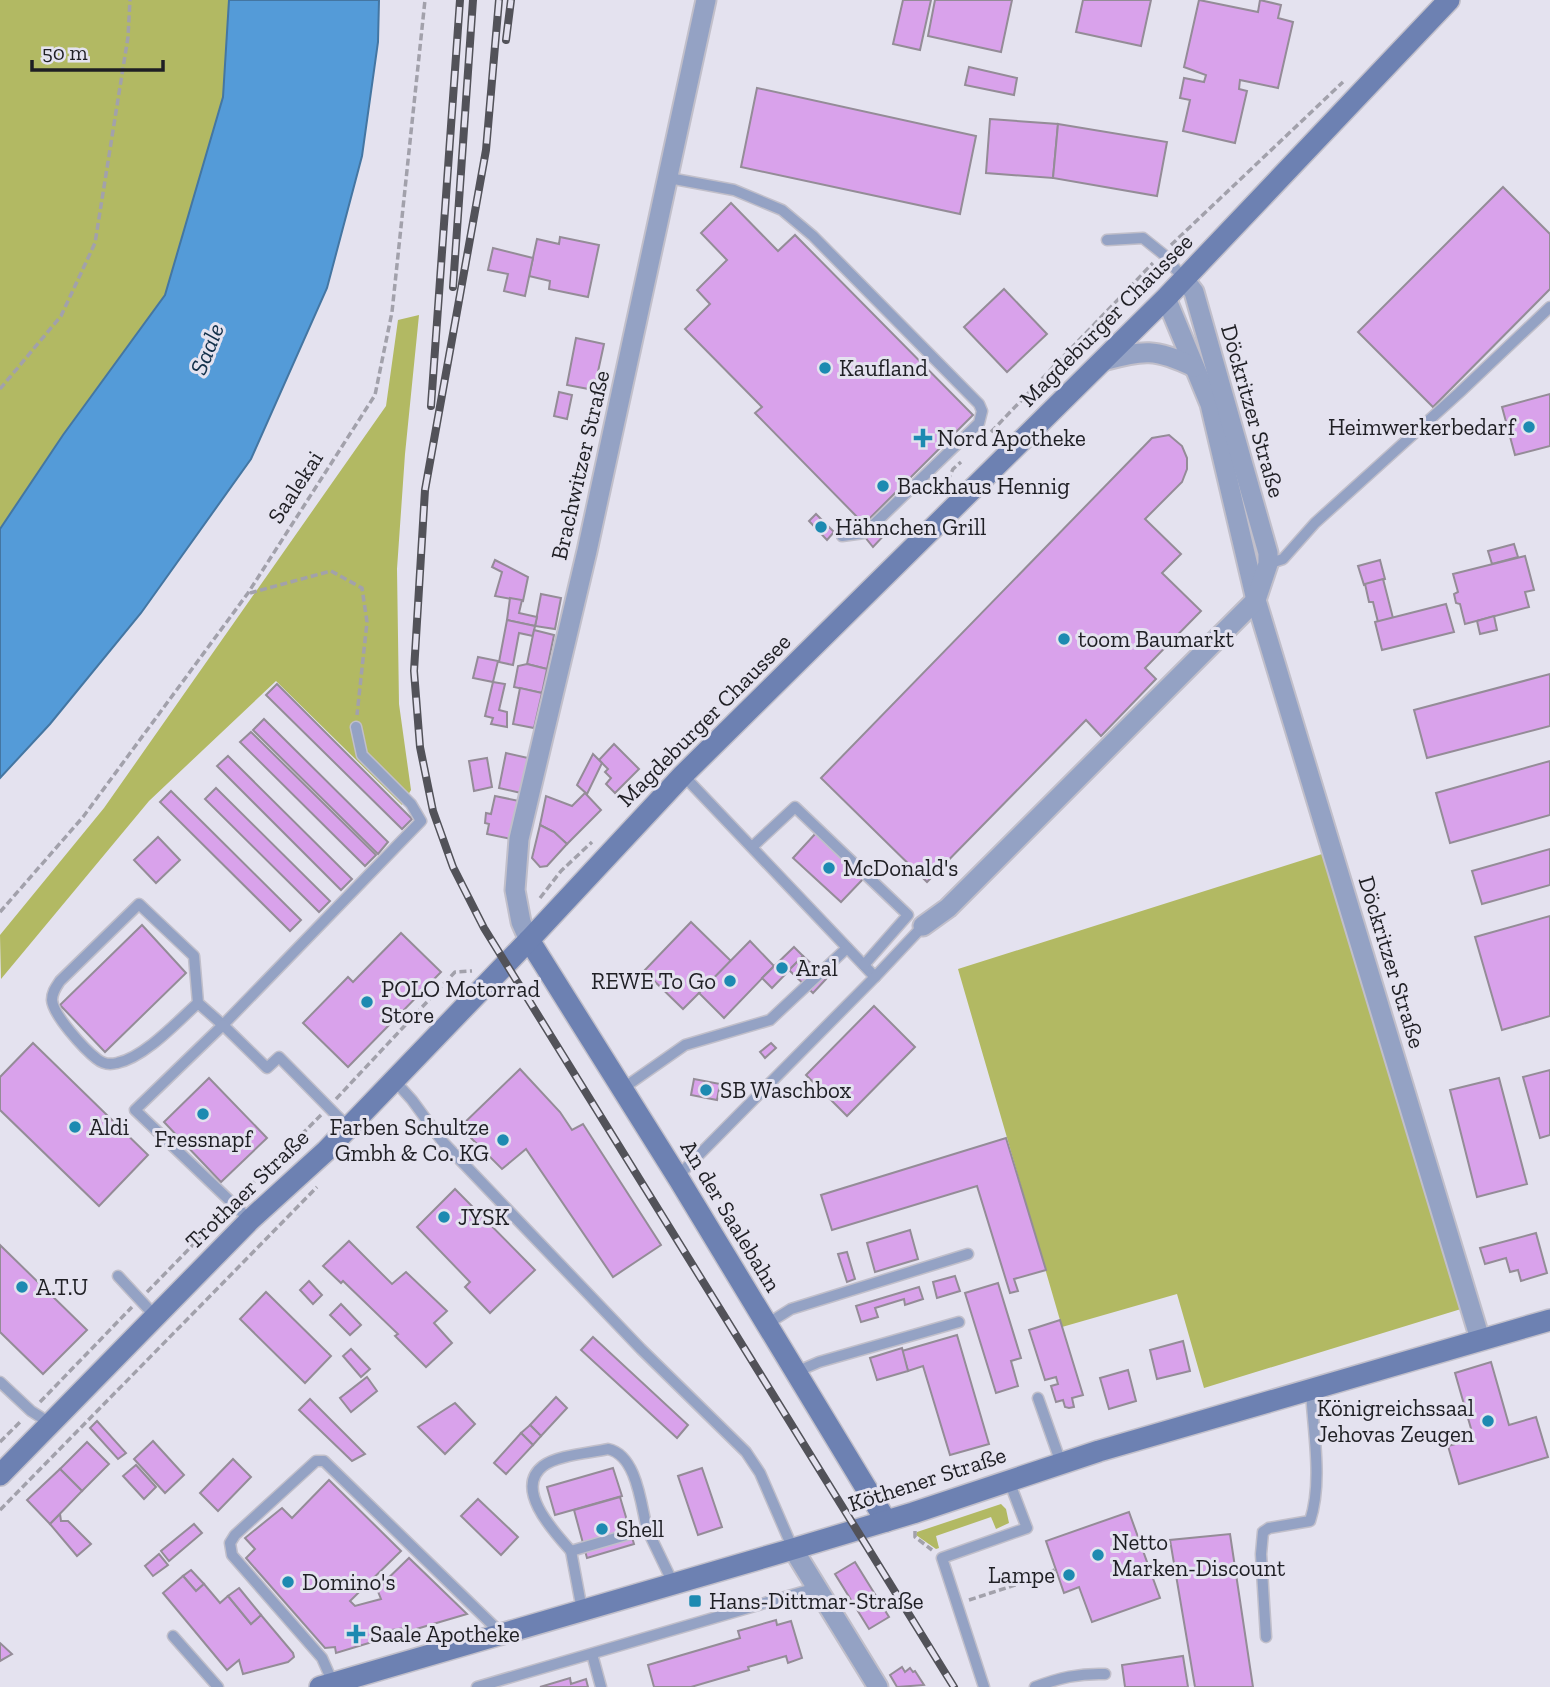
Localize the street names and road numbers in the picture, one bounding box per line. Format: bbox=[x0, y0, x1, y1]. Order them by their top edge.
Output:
street label: Magdeburger Chaussee bbox=[1014, 228, 1198, 412]
street label: Döckritzer Straße bbox=[1215, 321, 1291, 501]
street label: Brachwitzer Straße bbox=[545, 367, 615, 563]
street label: Saalekai bbox=[261, 445, 329, 529]
street label: Magdeburger Chaussee bbox=[612, 628, 796, 812]
street label: Döckritzer Straße bbox=[1353, 873, 1431, 1051]
street label: Trothaer Straße bbox=[180, 1123, 314, 1255]
street label: An der Saalebahn bbox=[675, 1135, 787, 1297]
street label: Köthener Straße bbox=[845, 1440, 1009, 1518]

